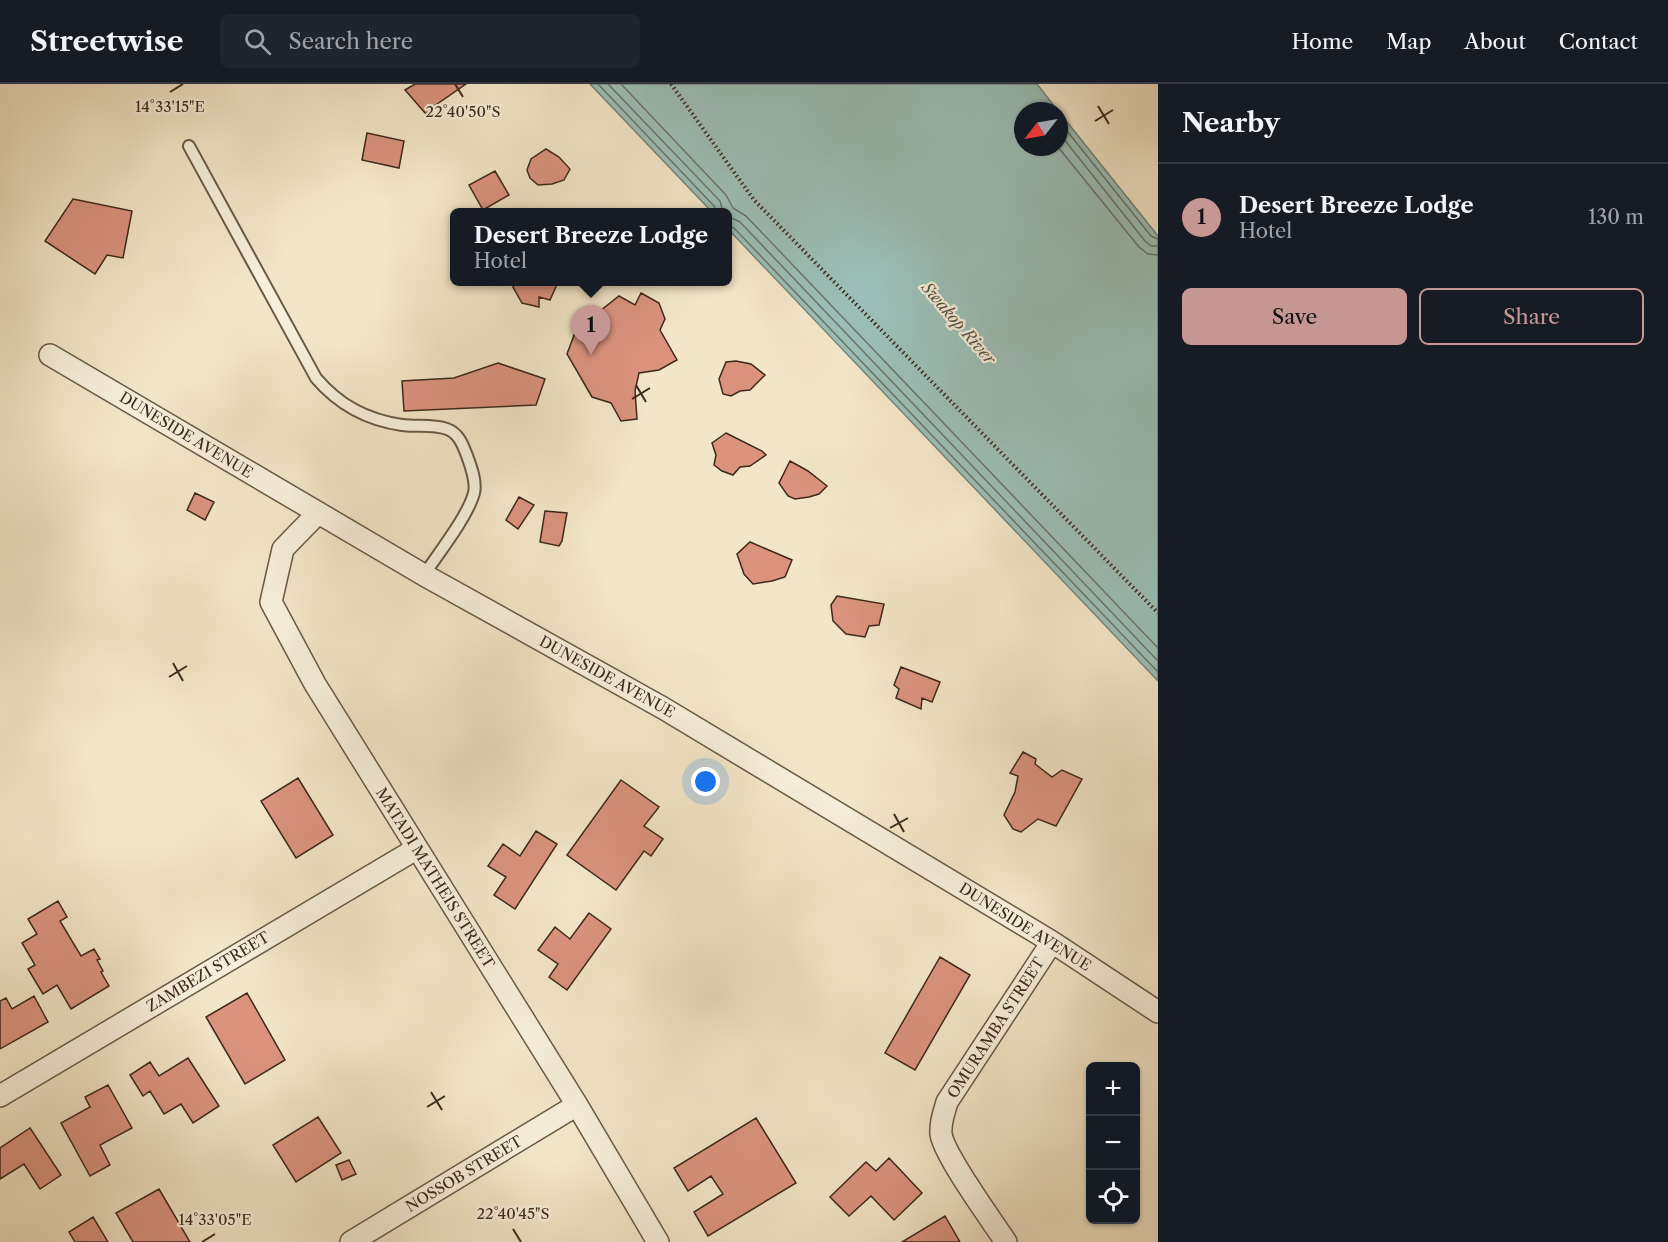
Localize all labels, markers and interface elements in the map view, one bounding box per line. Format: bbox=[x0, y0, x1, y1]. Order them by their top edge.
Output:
search box bbox=[220, 14, 640, 68]
text: Streetwise bbox=[30, 24, 184, 58]
icon: search bbox=[241, 25, 274, 58]
text: Search here bbox=[289, 28, 413, 55]
text: Home bbox=[1292, 29, 1353, 54]
text: Map bbox=[1386, 29, 1431, 54]
text: About bbox=[1464, 29, 1526, 54]
text: Contact bbox=[1559, 29, 1638, 54]
text: 14°33'15"E bbox=[135, 97, 205, 116]
text: 22°40'50"S bbox=[426, 102, 500, 121]
north arrow bbox=[1014, 102, 1068, 156]
text: Nearby bbox=[1182, 107, 1280, 139]
text: Desert Breeze Lodge bbox=[1239, 192, 1474, 219]
text: 1 bbox=[1197, 205, 1206, 229]
text: 130 m bbox=[1588, 205, 1644, 229]
popup bbox=[450, 208, 732, 286]
text: Hotel bbox=[1239, 219, 1292, 243]
text: Desert Breeze Lodge bbox=[474, 222, 708, 249]
text: Hotel bbox=[474, 249, 527, 273]
water label: Swakop River bbox=[917, 277, 1001, 369]
button: Save bbox=[1182, 288, 1407, 345]
button: Share bbox=[1419, 288, 1644, 345]
pin: 1 bbox=[572, 306, 610, 355]
street label: DUNESIDE AVENUE bbox=[116, 387, 256, 482]
street label: DUNESIDE AVENUE bbox=[536, 631, 678, 722]
your location bbox=[691, 767, 720, 796]
street label: MATADI MATHEIS STREET bbox=[372, 784, 499, 972]
street label: DUNESIDE AVENUE bbox=[956, 878, 1095, 975]
street label: ZAMBEZI STREET bbox=[143, 927, 273, 1016]
street label: OMURAMBA STREET bbox=[943, 953, 1049, 1102]
map controls bbox=[1086, 1062, 1140, 1224]
button: + bbox=[1086, 1062, 1140, 1116]
button: − bbox=[1086, 1116, 1140, 1170]
street label: NOSSOB STREET bbox=[402, 1131, 526, 1216]
button: locate bbox=[1086, 1170, 1140, 1224]
text: 22°40'45"S bbox=[476, 1204, 550, 1223]
text: 14°33'05"E bbox=[178, 1210, 252, 1229]

